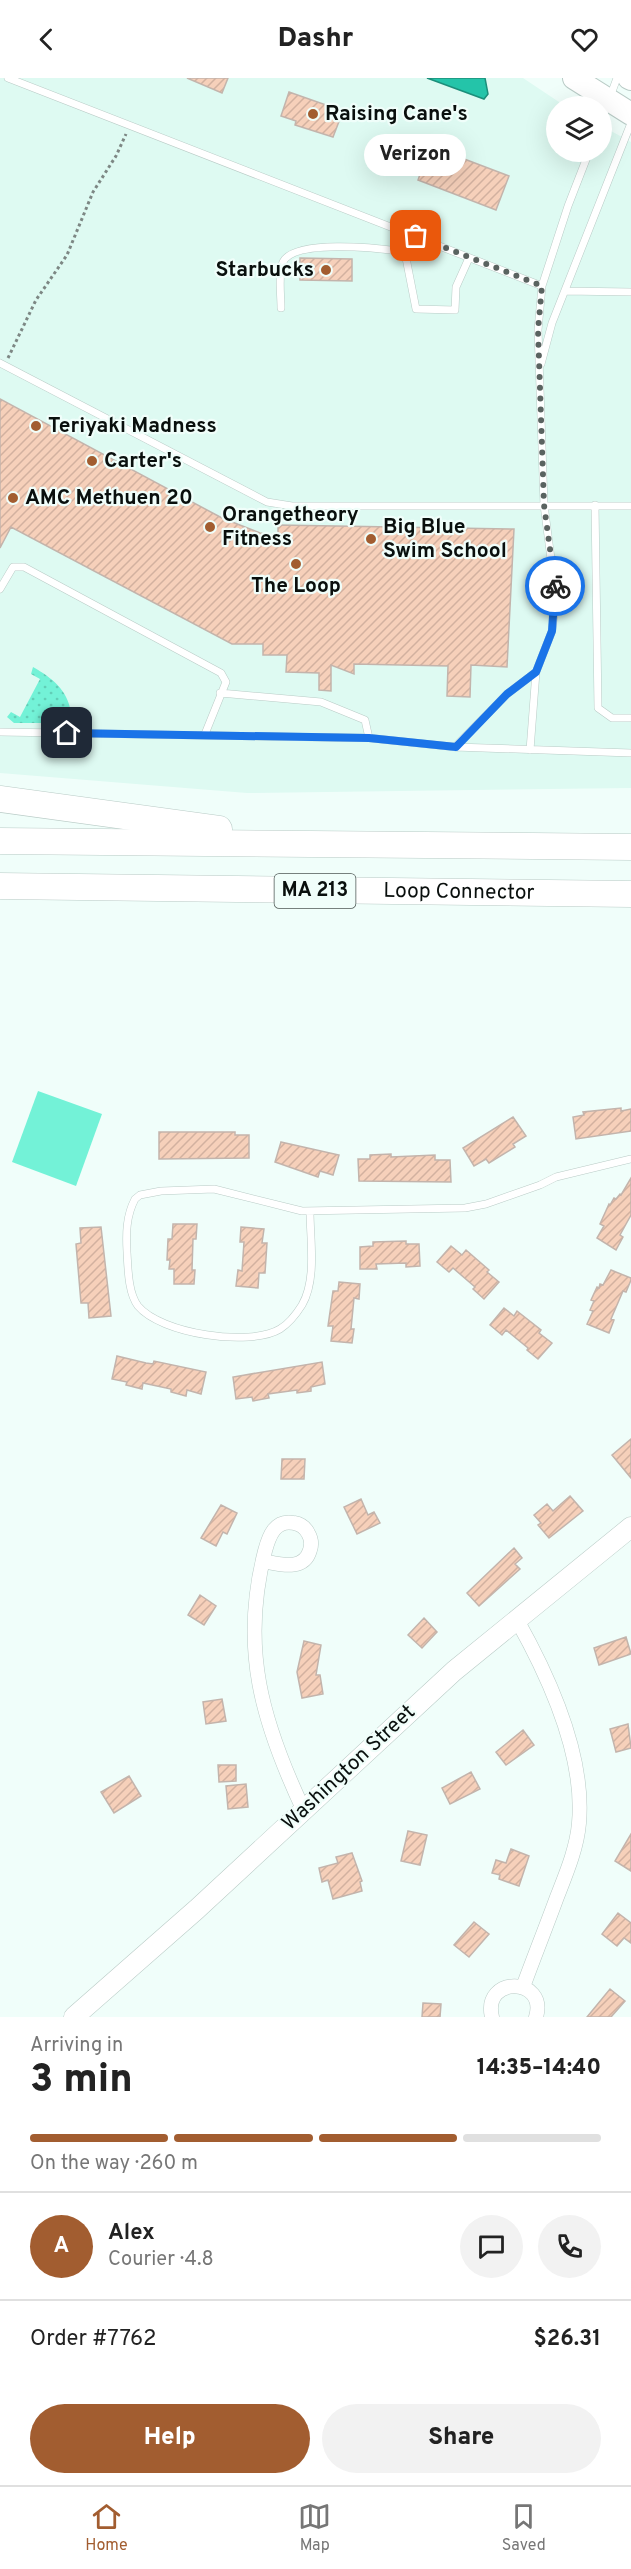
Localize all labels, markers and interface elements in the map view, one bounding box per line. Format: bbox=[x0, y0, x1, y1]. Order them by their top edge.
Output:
text: Dashr bbox=[278, 22, 353, 56]
icon: back bbox=[30, 23, 63, 56]
icon: heart bbox=[568, 23, 601, 56]
map controls bbox=[546, 96, 612, 162]
button: layers bbox=[546, 96, 612, 162]
place label: Raising Cane's bbox=[325, 101, 468, 128]
marker: Raising Cane's bbox=[306, 107, 320, 121]
callout: Verizon bbox=[365, 134, 467, 176]
text: Verizon bbox=[379, 142, 451, 168]
pin bbox=[390, 210, 441, 261]
icon: bag bbox=[399, 219, 432, 252]
place label: Starbucks bbox=[215, 257, 314, 284]
marker: Starbucks bbox=[319, 263, 333, 277]
place label: Teriyaki Madness bbox=[48, 413, 217, 440]
marker: Teriyaki Madness bbox=[29, 419, 43, 433]
place label: Carter's bbox=[104, 448, 182, 475]
marker: Carter's bbox=[85, 454, 99, 468]
place label: AMC Methuen 20 bbox=[25, 485, 193, 512]
marker: AMC Methuen 20 bbox=[6, 491, 20, 505]
place label: Orangetheory Fitness bbox=[222, 502, 359, 553]
place label: Big Blue Swim School bbox=[383, 514, 507, 565]
marker: Orangetheory Fitness bbox=[203, 520, 217, 534]
marker: Big Blue Swim School bbox=[364, 532, 378, 546]
courier bbox=[525, 556, 585, 616]
marker: The Loop bbox=[289, 557, 303, 571]
icon: bike bbox=[539, 570, 572, 603]
place label: The Loop bbox=[251, 573, 341, 600]
pin bbox=[41, 707, 92, 758]
icon: home bbox=[50, 716, 83, 749]
road number: MA 213 bbox=[274, 874, 356, 908]
street label: Loop Connector bbox=[383, 877, 535, 906]
street label: Washington Street bbox=[277, 1699, 421, 1837]
text: Arriving in bbox=[30, 2033, 123, 2059]
text: 14:35–14:40 bbox=[477, 2055, 601, 2082]
text: 3 min bbox=[30, 2057, 133, 2106]
text: On the way · 260 m bbox=[30, 2151, 198, 2177]
button: chat bbox=[460, 2215, 523, 2278]
button: phone bbox=[538, 2215, 601, 2278]
text: Alex bbox=[108, 2220, 155, 2247]
text: A bbox=[54, 2233, 69, 2260]
text: Courier · 4.8 bbox=[108, 2247, 214, 2273]
text: Order #7762 bbox=[30, 2326, 157, 2353]
text: $26.31 bbox=[533, 2326, 601, 2353]
button: Help bbox=[30, 2404, 310, 2473]
button: Share bbox=[322, 2404, 601, 2473]
tab: Home bbox=[85, 2500, 128, 2556]
tab: Map bbox=[298, 2500, 331, 2556]
tab: Saved bbox=[502, 2500, 546, 2556]

